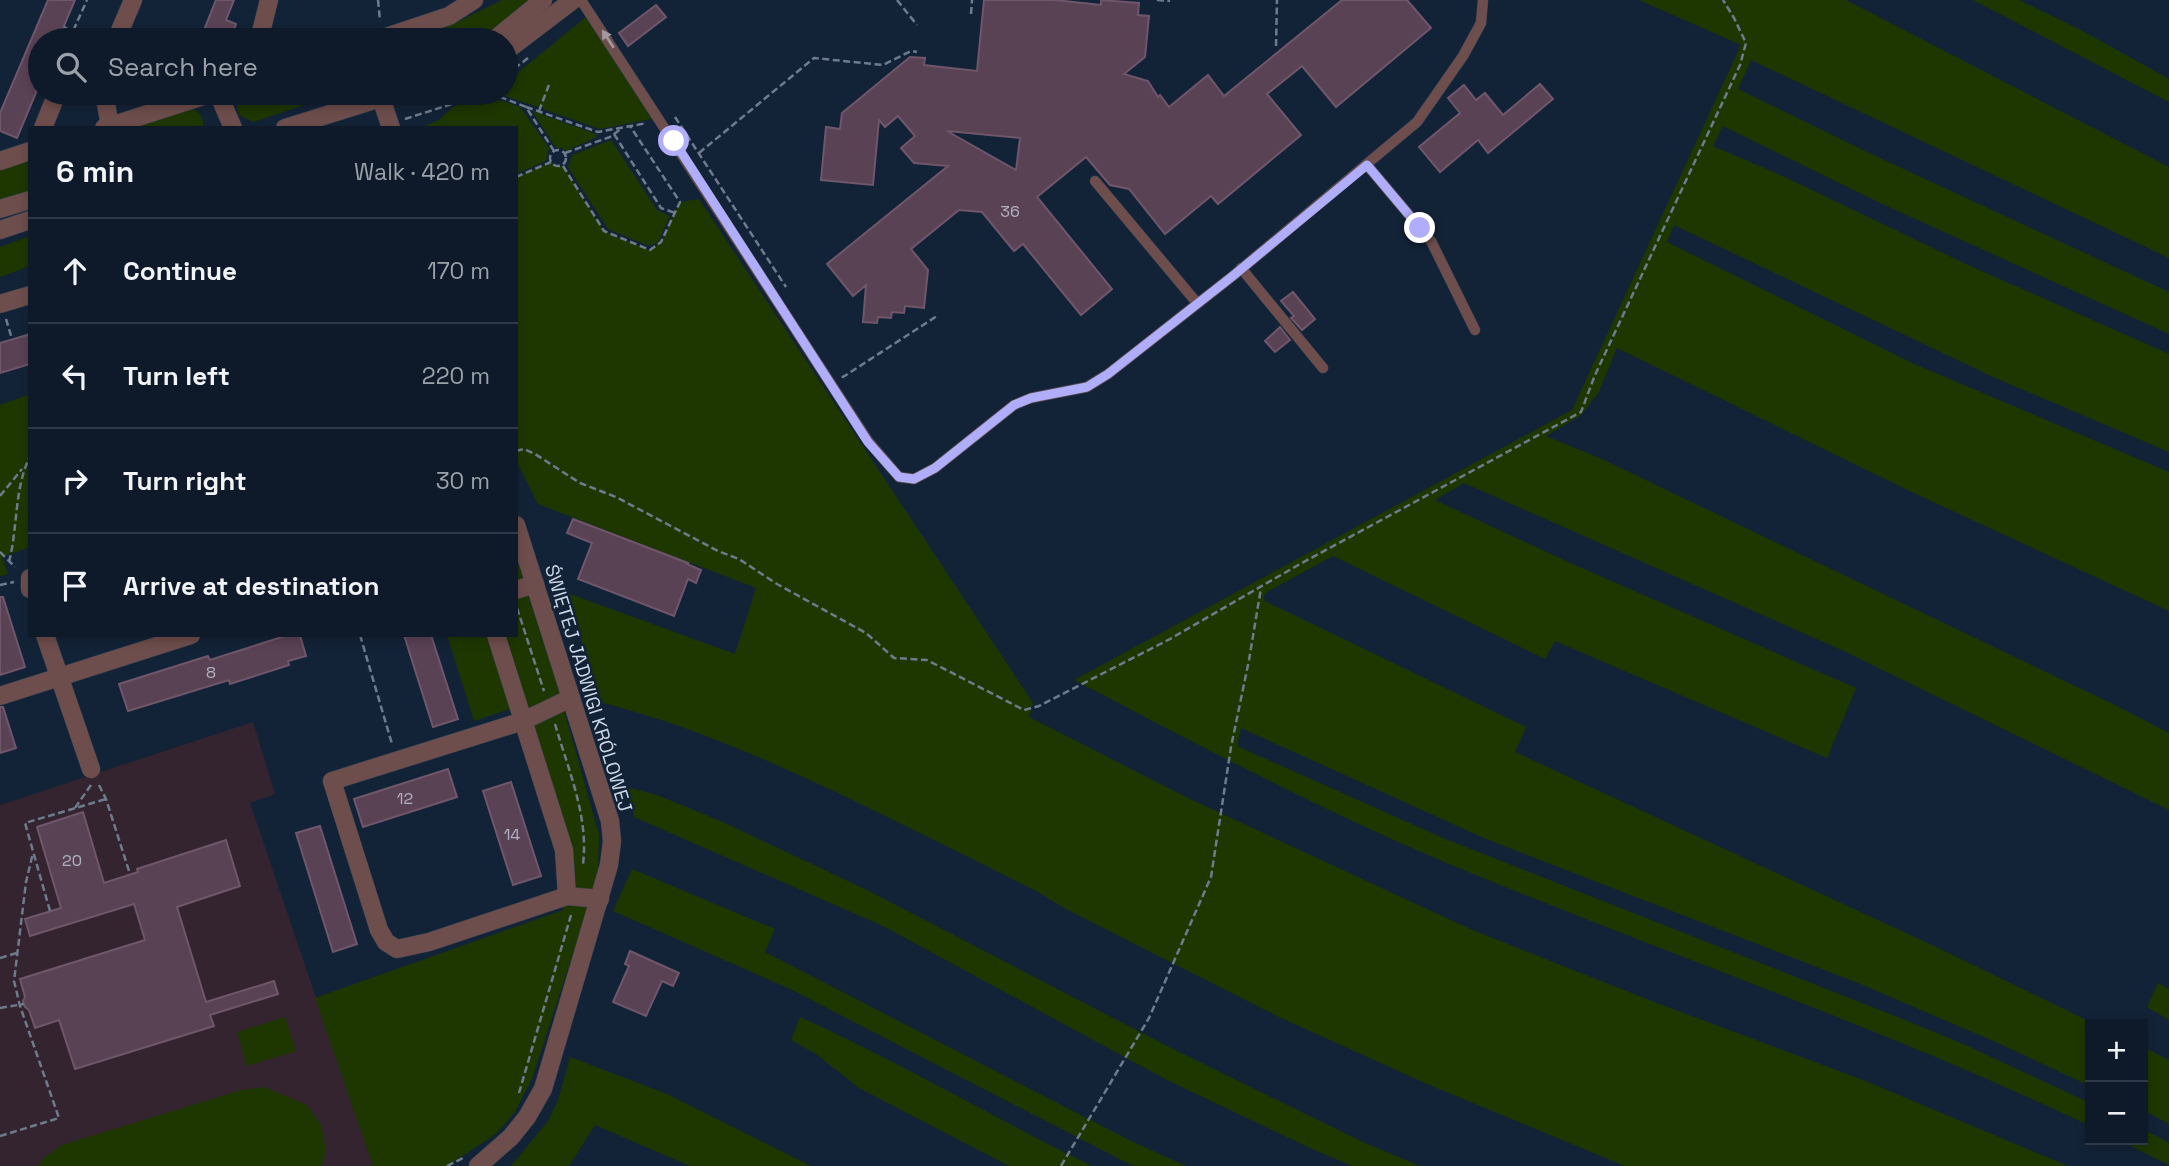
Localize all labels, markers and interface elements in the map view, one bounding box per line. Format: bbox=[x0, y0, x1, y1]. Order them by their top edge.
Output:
search box bbox=[28, 28, 518, 105]
one-way arrow bbox=[602, 30, 615, 49]
icon: search bbox=[52, 48, 90, 86]
text: Search here bbox=[108, 50, 258, 84]
route start bbox=[658, 125, 689, 156]
text: 6 min bbox=[56, 152, 134, 191]
text: Walk · 420 m bbox=[354, 157, 490, 187]
house number: 36 bbox=[1000, 201, 1020, 222]
route end bbox=[1404, 212, 1435, 243]
icon: ahead bbox=[56, 252, 94, 290]
text: Continue bbox=[123, 254, 237, 288]
text: 170 m bbox=[427, 256, 490, 286]
icon: left bbox=[56, 357, 94, 395]
text: Turn left bbox=[123, 359, 230, 393]
text: 220 m bbox=[422, 361, 490, 391]
icon: right bbox=[56, 462, 94, 500]
text: Turn right bbox=[123, 464, 247, 498]
text: 30 m bbox=[436, 466, 490, 496]
street label: ŚWIĘTEJ JADWIGI KRÓLOWEJ bbox=[539, 561, 638, 815]
icon: arrive bbox=[56, 567, 94, 605]
text: Arrive at destination bbox=[123, 569, 380, 603]
house number: 8 bbox=[206, 662, 216, 683]
house number: 12 bbox=[397, 788, 413, 809]
house number: 14 bbox=[504, 824, 520, 845]
house number: 20 bbox=[62, 850, 82, 871]
map controls bbox=[2085, 1019, 2148, 1145]
button: + bbox=[2085, 1019, 2148, 1082]
button: − bbox=[2085, 1082, 2148, 1145]

